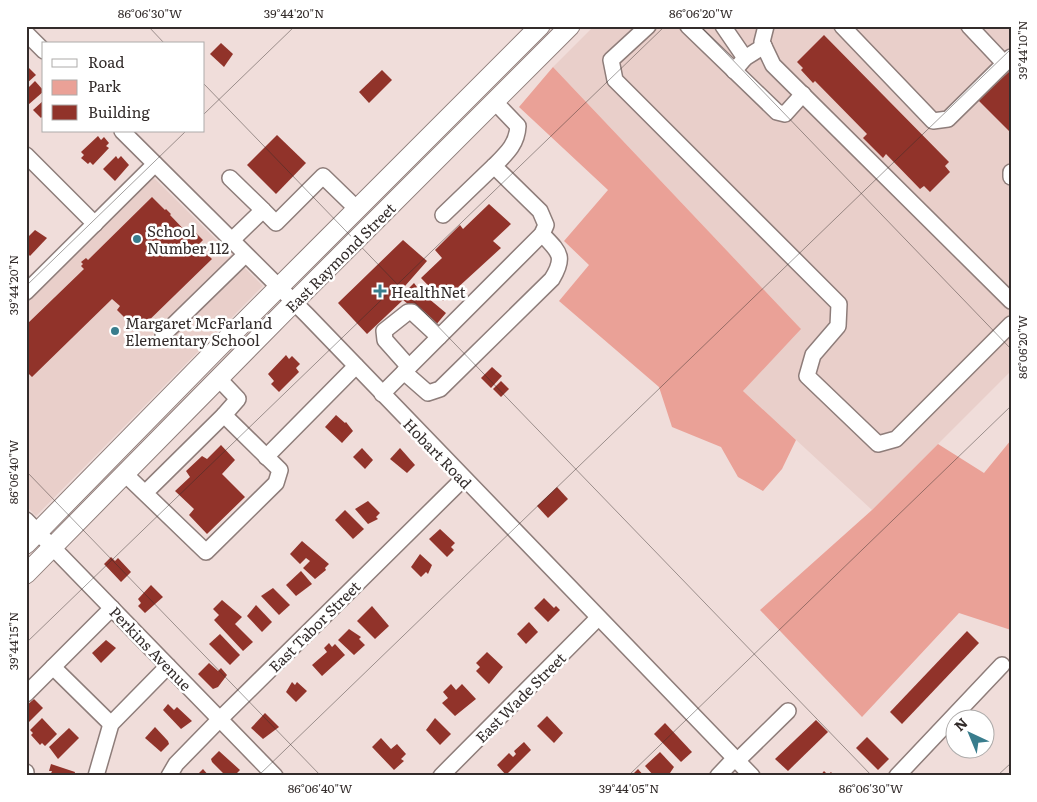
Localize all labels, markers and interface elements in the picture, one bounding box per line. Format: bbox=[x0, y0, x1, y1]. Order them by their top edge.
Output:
text: 86°06'30"W bbox=[118, 4, 182, 22]
text: 39°44'20"N bbox=[264, 4, 324, 22]
text: 86°06'20"W bbox=[669, 4, 733, 22]
text: 39°44'10"N bbox=[1013, 20, 1031, 80]
legend bbox=[42, 42, 205, 132]
text: Road bbox=[88, 50, 124, 73]
text: Park bbox=[88, 74, 122, 97]
text: Building bbox=[88, 100, 150, 123]
street label: East Raymond Street bbox=[280, 197, 400, 317]
place label: School Number 112 bbox=[147, 219, 230, 259]
marker: School Number 112 bbox=[131, 233, 143, 245]
text: 39°44'20"N bbox=[4, 255, 22, 315]
place label: HealthNet bbox=[391, 280, 466, 303]
marker: HealthNet bbox=[373, 284, 387, 298]
place label: Margaret McFarland Elementary School bbox=[125, 311, 272, 351]
text: 86°06'20"W bbox=[1013, 315, 1031, 379]
marker: Margaret McFarland Elementary School bbox=[109, 325, 121, 337]
street label: Hobart Road bbox=[398, 413, 478, 493]
text: 86°06'40"W bbox=[4, 440, 22, 504]
street label: East Tabor Street bbox=[263, 575, 365, 677]
street label: Perkins Avenue bbox=[105, 601, 198, 696]
text: 39°44'15"N bbox=[4, 612, 22, 670]
street label: East Wade Street bbox=[469, 646, 571, 748]
north arrow bbox=[944, 710, 994, 760]
text: N bbox=[949, 712, 972, 735]
text: 86°06'40"W bbox=[288, 779, 352, 797]
text: 39°44'05"N bbox=[599, 779, 659, 797]
text: 86°06'30"W bbox=[839, 779, 903, 797]

